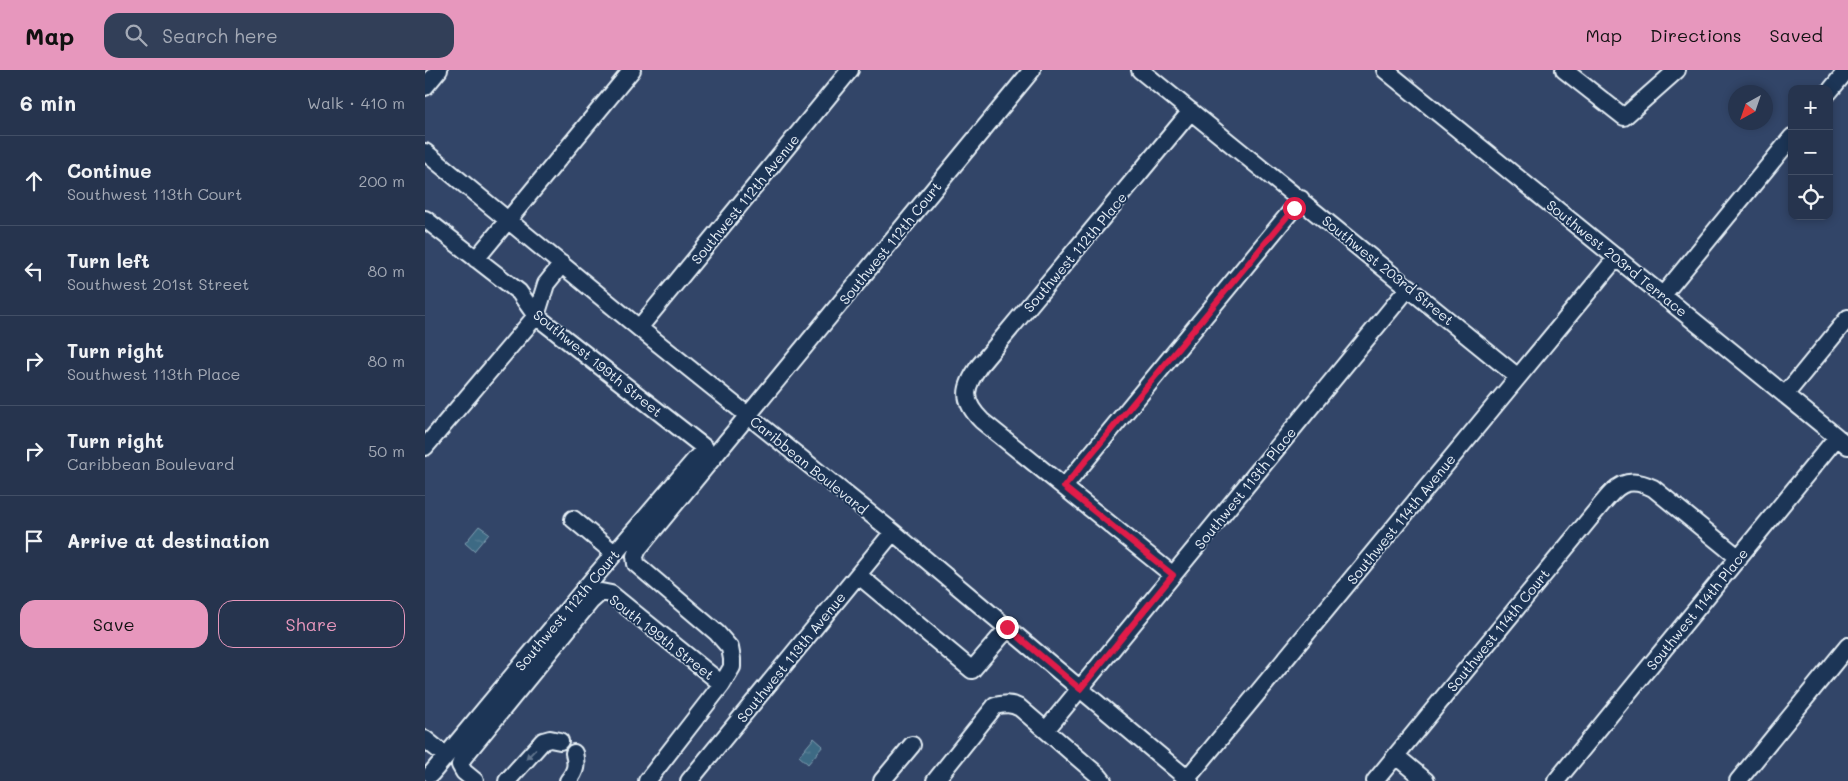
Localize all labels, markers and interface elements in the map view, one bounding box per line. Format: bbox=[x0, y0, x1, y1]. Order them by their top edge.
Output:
search box bbox=[104, 13, 454, 58]
text: Map bbox=[25, 20, 74, 51]
icon: search bbox=[122, 21, 150, 49]
text: Search here bbox=[162, 23, 278, 48]
text: Map bbox=[1585, 23, 1622, 47]
text: Directions bbox=[1650, 23, 1742, 47]
text: Saved bbox=[1770, 23, 1823, 47]
north arrow bbox=[1728, 85, 1773, 130]
map controls bbox=[1788, 85, 1833, 220]
button: + bbox=[1788, 85, 1833, 130]
text: 6 min bbox=[20, 89, 76, 116]
text: Walk · 410 m bbox=[307, 92, 405, 113]
street label: Southwest 112th Avenue bbox=[687, 130, 803, 268]
button: − bbox=[1788, 130, 1833, 175]
text: Continue bbox=[67, 158, 152, 183]
icon: ahead bbox=[20, 167, 48, 195]
text: 200 m bbox=[358, 170, 405, 191]
button: locate bbox=[1788, 175, 1833, 220]
street label: Southwest 112th Court bbox=[835, 178, 945, 308]
text: Southwest 113th Court bbox=[67, 183, 242, 204]
street label: Southwest 112th Place bbox=[1019, 188, 1131, 316]
street label: Southwest 203rd Terrace bbox=[1543, 195, 1691, 321]
route start bbox=[1283, 197, 1306, 220]
street label: Southwest 203rd Street bbox=[1318, 211, 1458, 329]
text: Turn left bbox=[67, 248, 150, 273]
icon: left bbox=[20, 257, 48, 285]
text: 80 m bbox=[368, 260, 405, 281]
text: Southwest 201st Street bbox=[67, 273, 249, 294]
street label: Southwest 199th Street bbox=[530, 305, 666, 421]
text: Turn right bbox=[67, 338, 164, 363]
icon: right bbox=[20, 347, 48, 375]
text: 80 m bbox=[368, 350, 405, 371]
text: Southwest 113th Place bbox=[67, 363, 241, 384]
street label: Caribbean Boulevard bbox=[746, 412, 872, 519]
street label: Southwest 113th Place bbox=[1190, 423, 1300, 553]
text: Turn right bbox=[67, 428, 164, 453]
icon: right bbox=[20, 437, 48, 465]
text: 50 m bbox=[368, 440, 405, 461]
street label: Southwest 114th Avenue bbox=[1342, 450, 1460, 588]
text: Caribbean Boulevard bbox=[67, 453, 234, 474]
icon: arrive bbox=[20, 527, 48, 555]
text: Arrive at destination bbox=[67, 528, 270, 553]
street label: Southwest 114th Place bbox=[1642, 544, 1752, 674]
street label: Southwest 112th Court bbox=[511, 545, 623, 675]
street label: Southwest 114th Court bbox=[1442, 564, 1554, 696]
street label: Southwest 113th Avenue bbox=[732, 588, 850, 726]
street label: South 199th Street bbox=[606, 590, 718, 684]
button: Save bbox=[20, 600, 208, 648]
button: Share bbox=[218, 600, 405, 648]
route end bbox=[996, 616, 1019, 639]
one-way arrow bbox=[525, 748, 537, 760]

